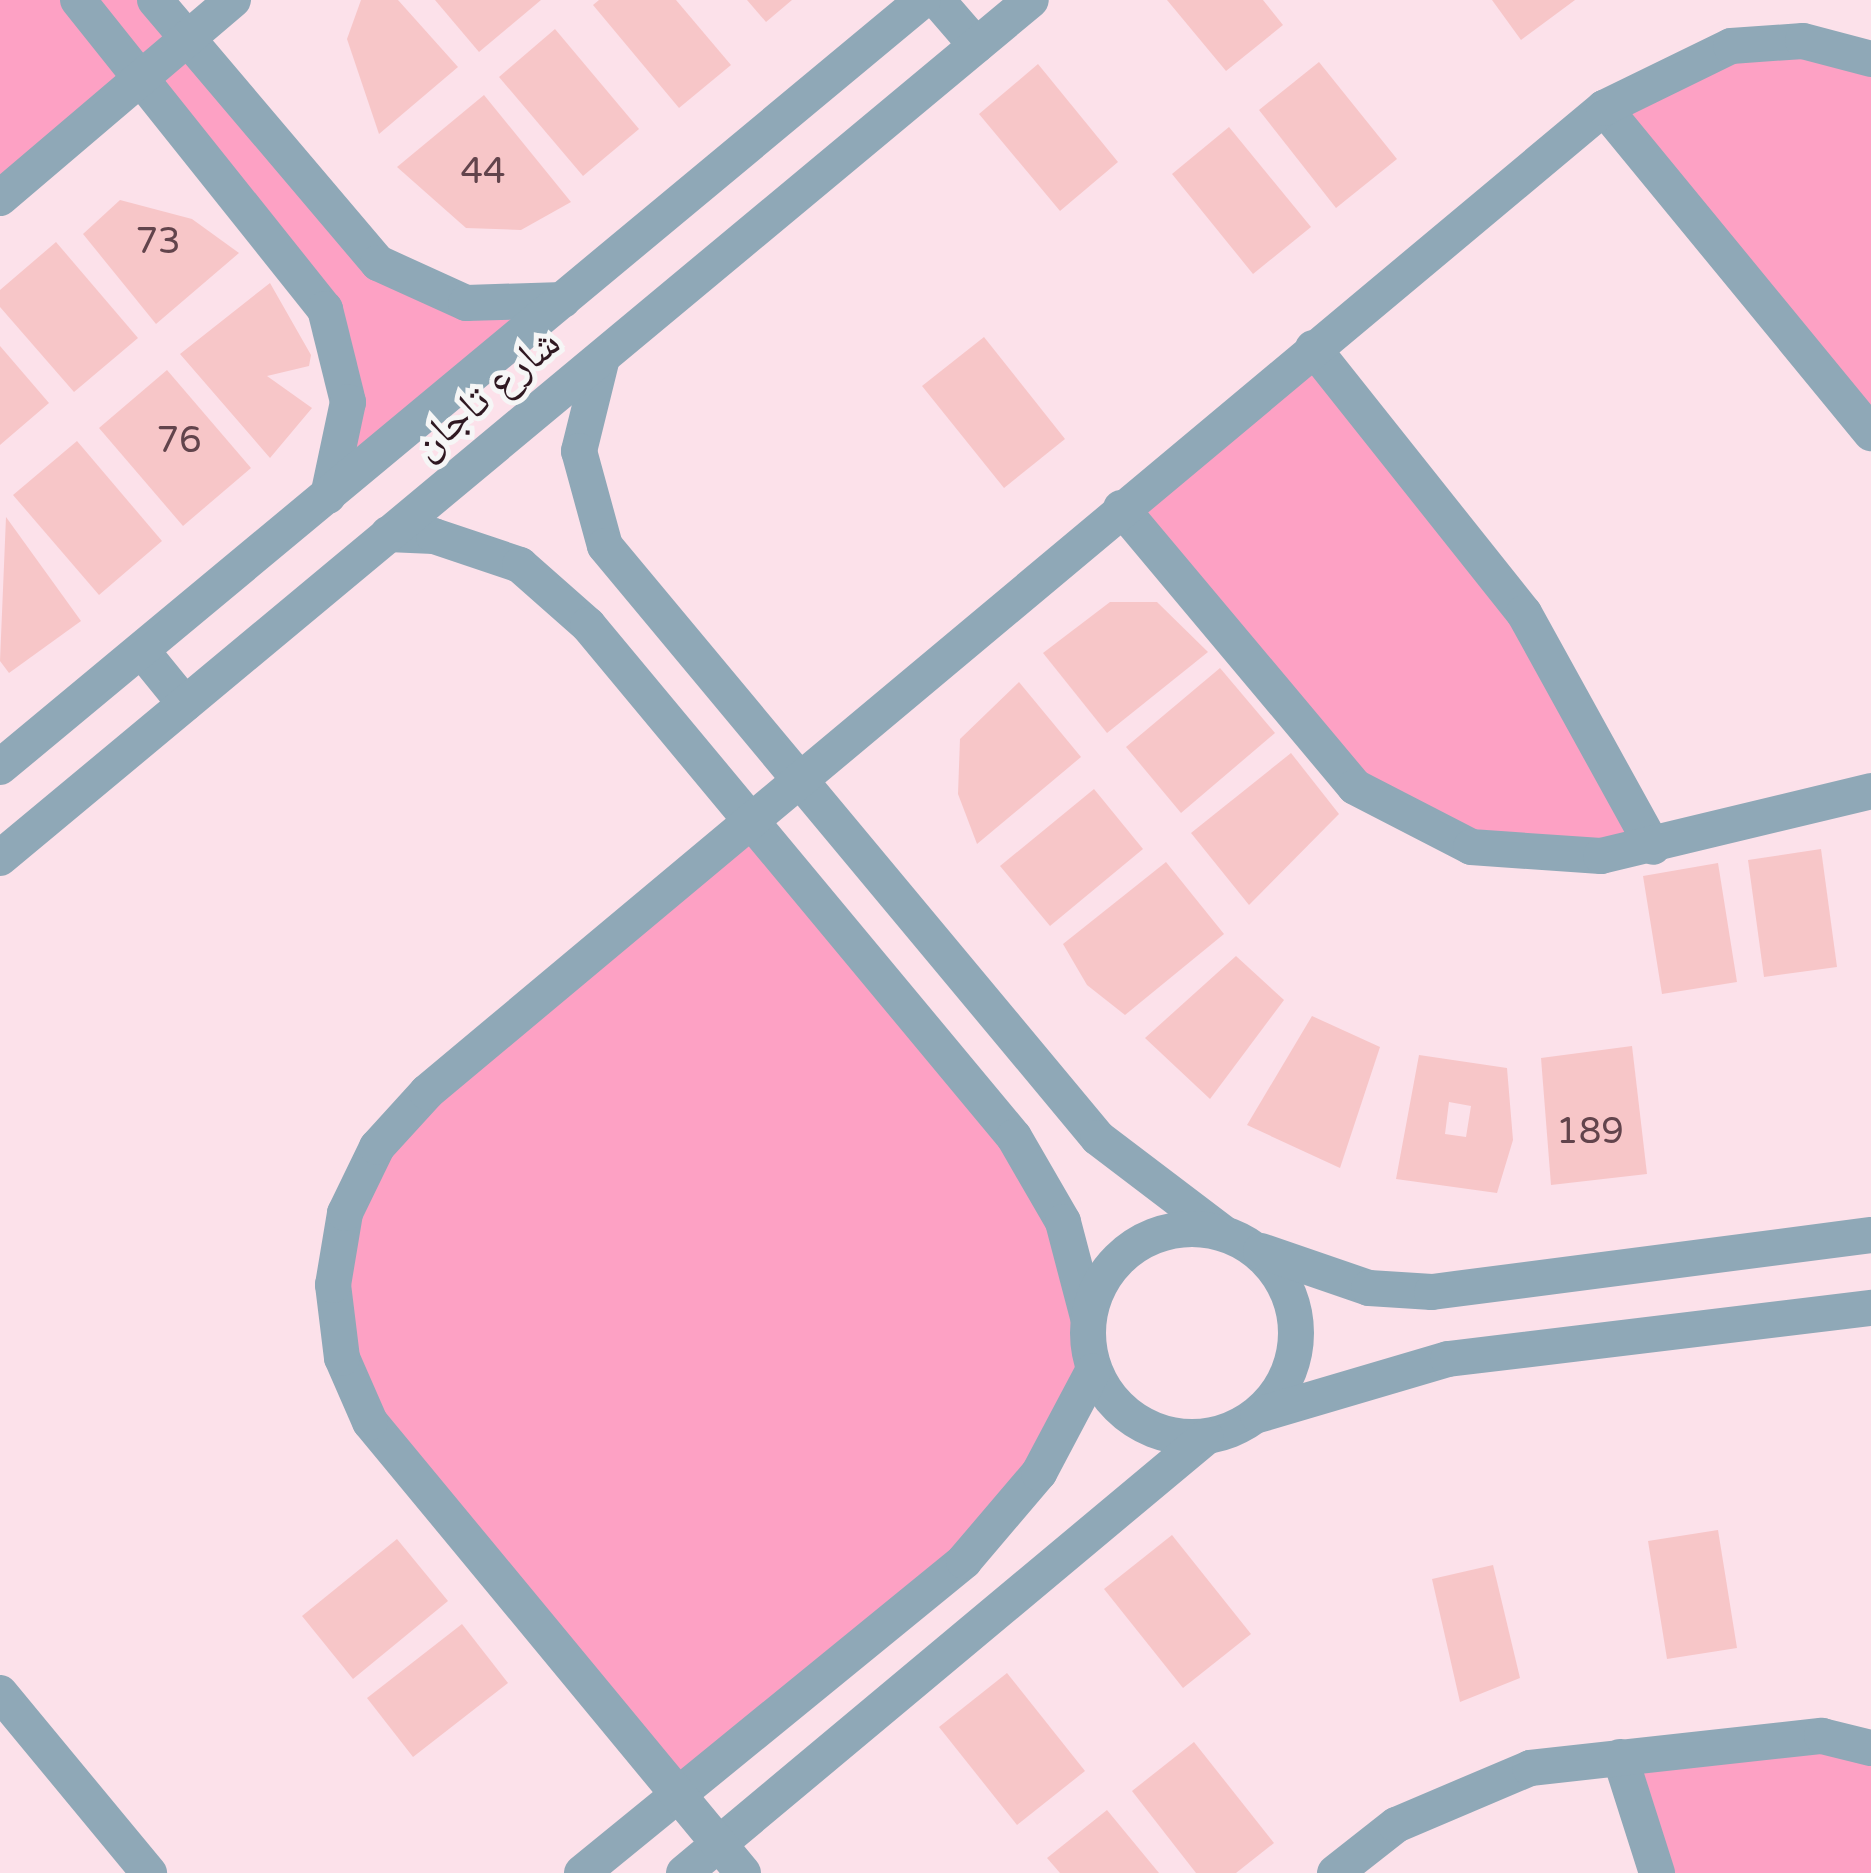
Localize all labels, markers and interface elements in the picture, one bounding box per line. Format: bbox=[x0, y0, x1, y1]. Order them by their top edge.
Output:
house number: 44 bbox=[460, 150, 506, 194]
house number: 73 bbox=[135, 220, 181, 264]
street label: شارع تاجان bbox=[402, 318, 570, 470]
house number: 76 bbox=[156, 419, 202, 463]
house number: 189 bbox=[1556, 1110, 1624, 1154]

